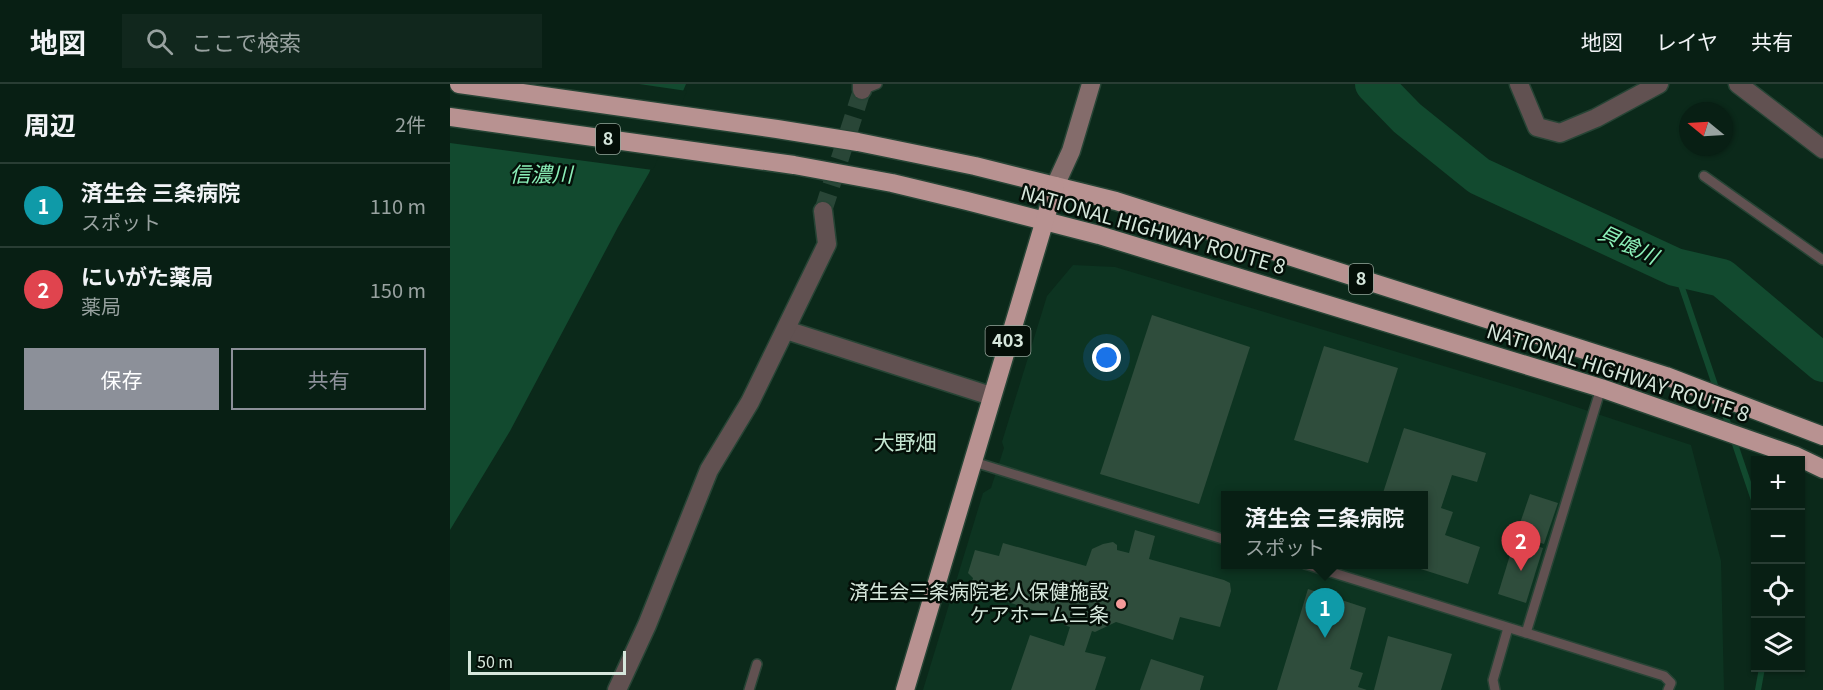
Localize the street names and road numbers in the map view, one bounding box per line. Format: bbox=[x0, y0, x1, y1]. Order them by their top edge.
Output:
road number: 8 bbox=[596, 124, 620, 154]
street label: NATIONAL HIGHWAY ROUTE 8 bbox=[1017, 177, 1289, 280]
road number: 8 bbox=[1349, 264, 1373, 294]
street label: NATIONAL HIGHWAY ROUTE 8 bbox=[1483, 315, 1753, 428]
road number: 403 bbox=[986, 326, 1030, 356]

